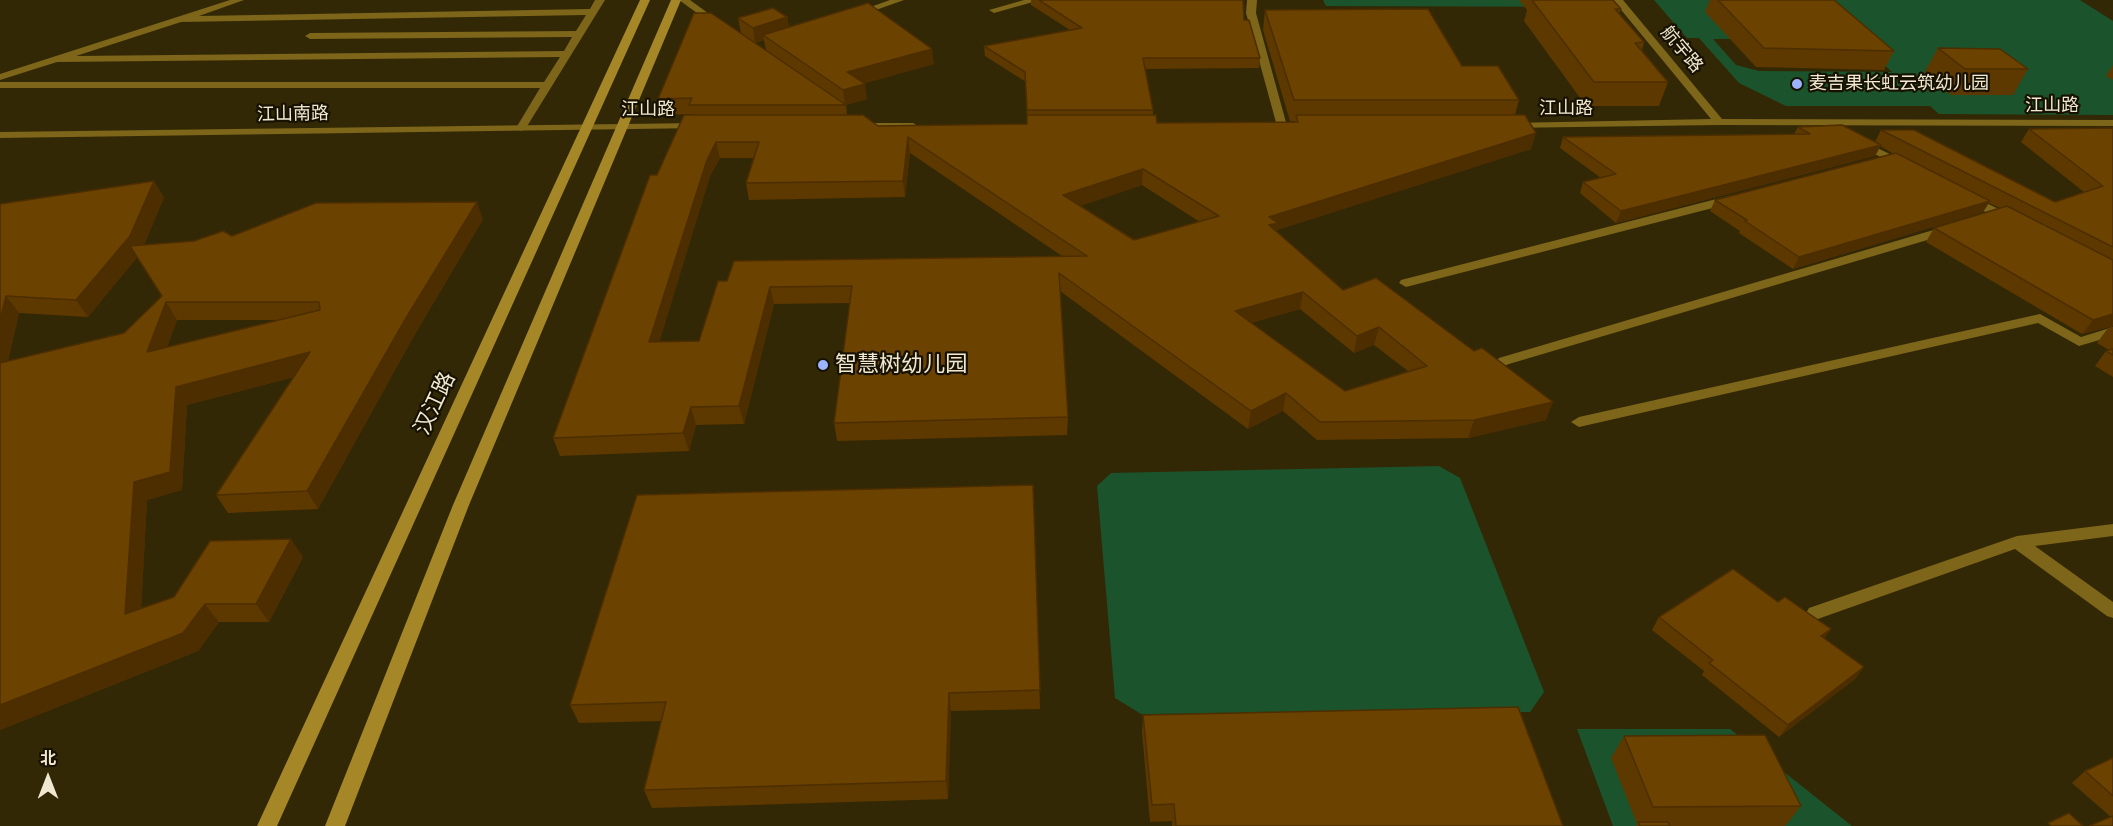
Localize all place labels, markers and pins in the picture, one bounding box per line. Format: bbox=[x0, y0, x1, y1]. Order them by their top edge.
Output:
place label: 麦吉果长虹云筑幼儿园 bbox=[1809, 73, 1989, 95]
marker: 麦吉果长虹云筑幼儿园 bbox=[1790, 77, 1804, 91]
place label: 智慧树幼儿园 bbox=[835, 352, 967, 378]
marker: 智慧树幼儿园 bbox=[816, 358, 830, 372]

